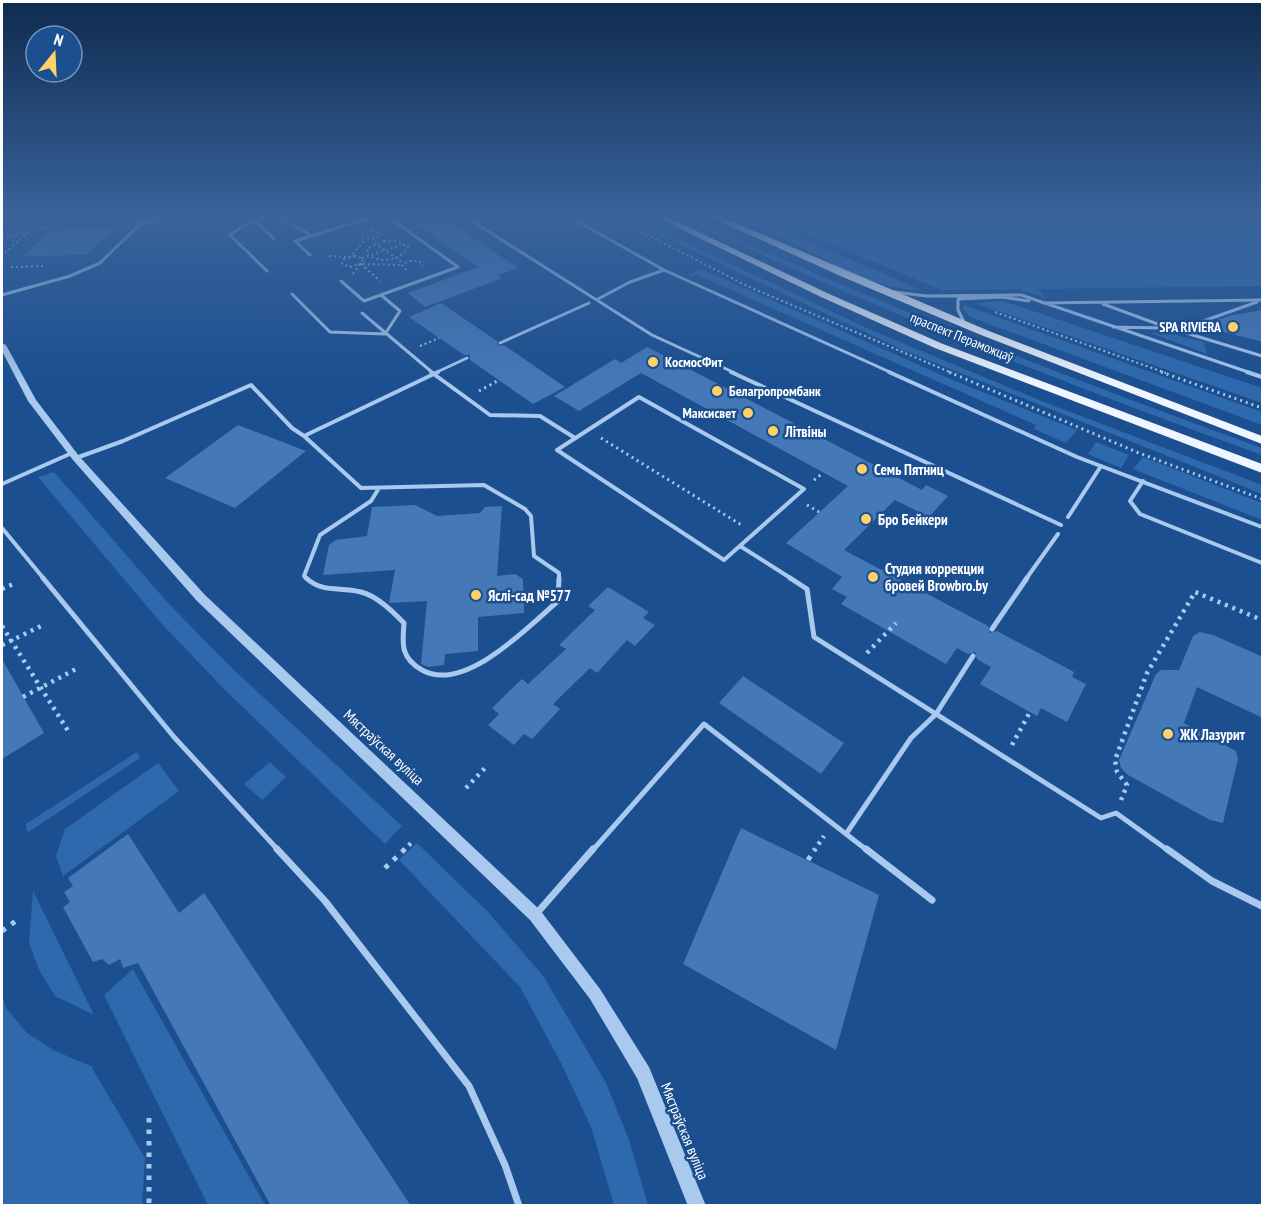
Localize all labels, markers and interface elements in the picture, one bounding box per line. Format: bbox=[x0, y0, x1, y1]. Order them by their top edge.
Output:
north arrow bbox=[24, 24, 84, 84]
text: N bbox=[51, 29, 66, 51]
street label: праспект Пераможцаў bbox=[908, 308, 1017, 366]
place label: SPA RIVIERA bbox=[1159, 318, 1222, 336]
marker: SPA RIVIERA bbox=[1226, 320, 1240, 334]
place label: КосмосФит bbox=[665, 353, 723, 371]
marker: КосмосФит bbox=[646, 355, 660, 369]
place label: Белагропромбанк bbox=[729, 382, 821, 400]
marker: Белагропромбанк bbox=[710, 384, 724, 398]
place label: Максисвет bbox=[683, 404, 736, 422]
marker: Максисвет bbox=[741, 406, 755, 420]
place label: Літвіны bbox=[784, 422, 827, 441]
marker: Літвіны bbox=[766, 424, 780, 438]
place label: Семь Пятниц bbox=[874, 460, 944, 479]
marker: Семь Пятниц bbox=[855, 462, 869, 476]
place label: Бро Бейкери bbox=[878, 510, 948, 529]
marker: Бро Бейкери bbox=[859, 512, 873, 526]
place label: Студия коррекции бровей Browbro.by bbox=[885, 559, 989, 595]
marker: Студия коррекции бровей Browbro.by bbox=[866, 570, 880, 584]
place label: Яслі-сад №577 bbox=[488, 586, 571, 605]
marker: Яслі-сад №577 bbox=[469, 588, 483, 602]
street label: Мястраўская вуліца bbox=[340, 705, 428, 789]
place label: ЖК Лазурит bbox=[1179, 725, 1246, 744]
marker: ЖК Лазурит bbox=[1161, 727, 1175, 741]
street label: Мястраўская вуліца bbox=[657, 1080, 713, 1182]

